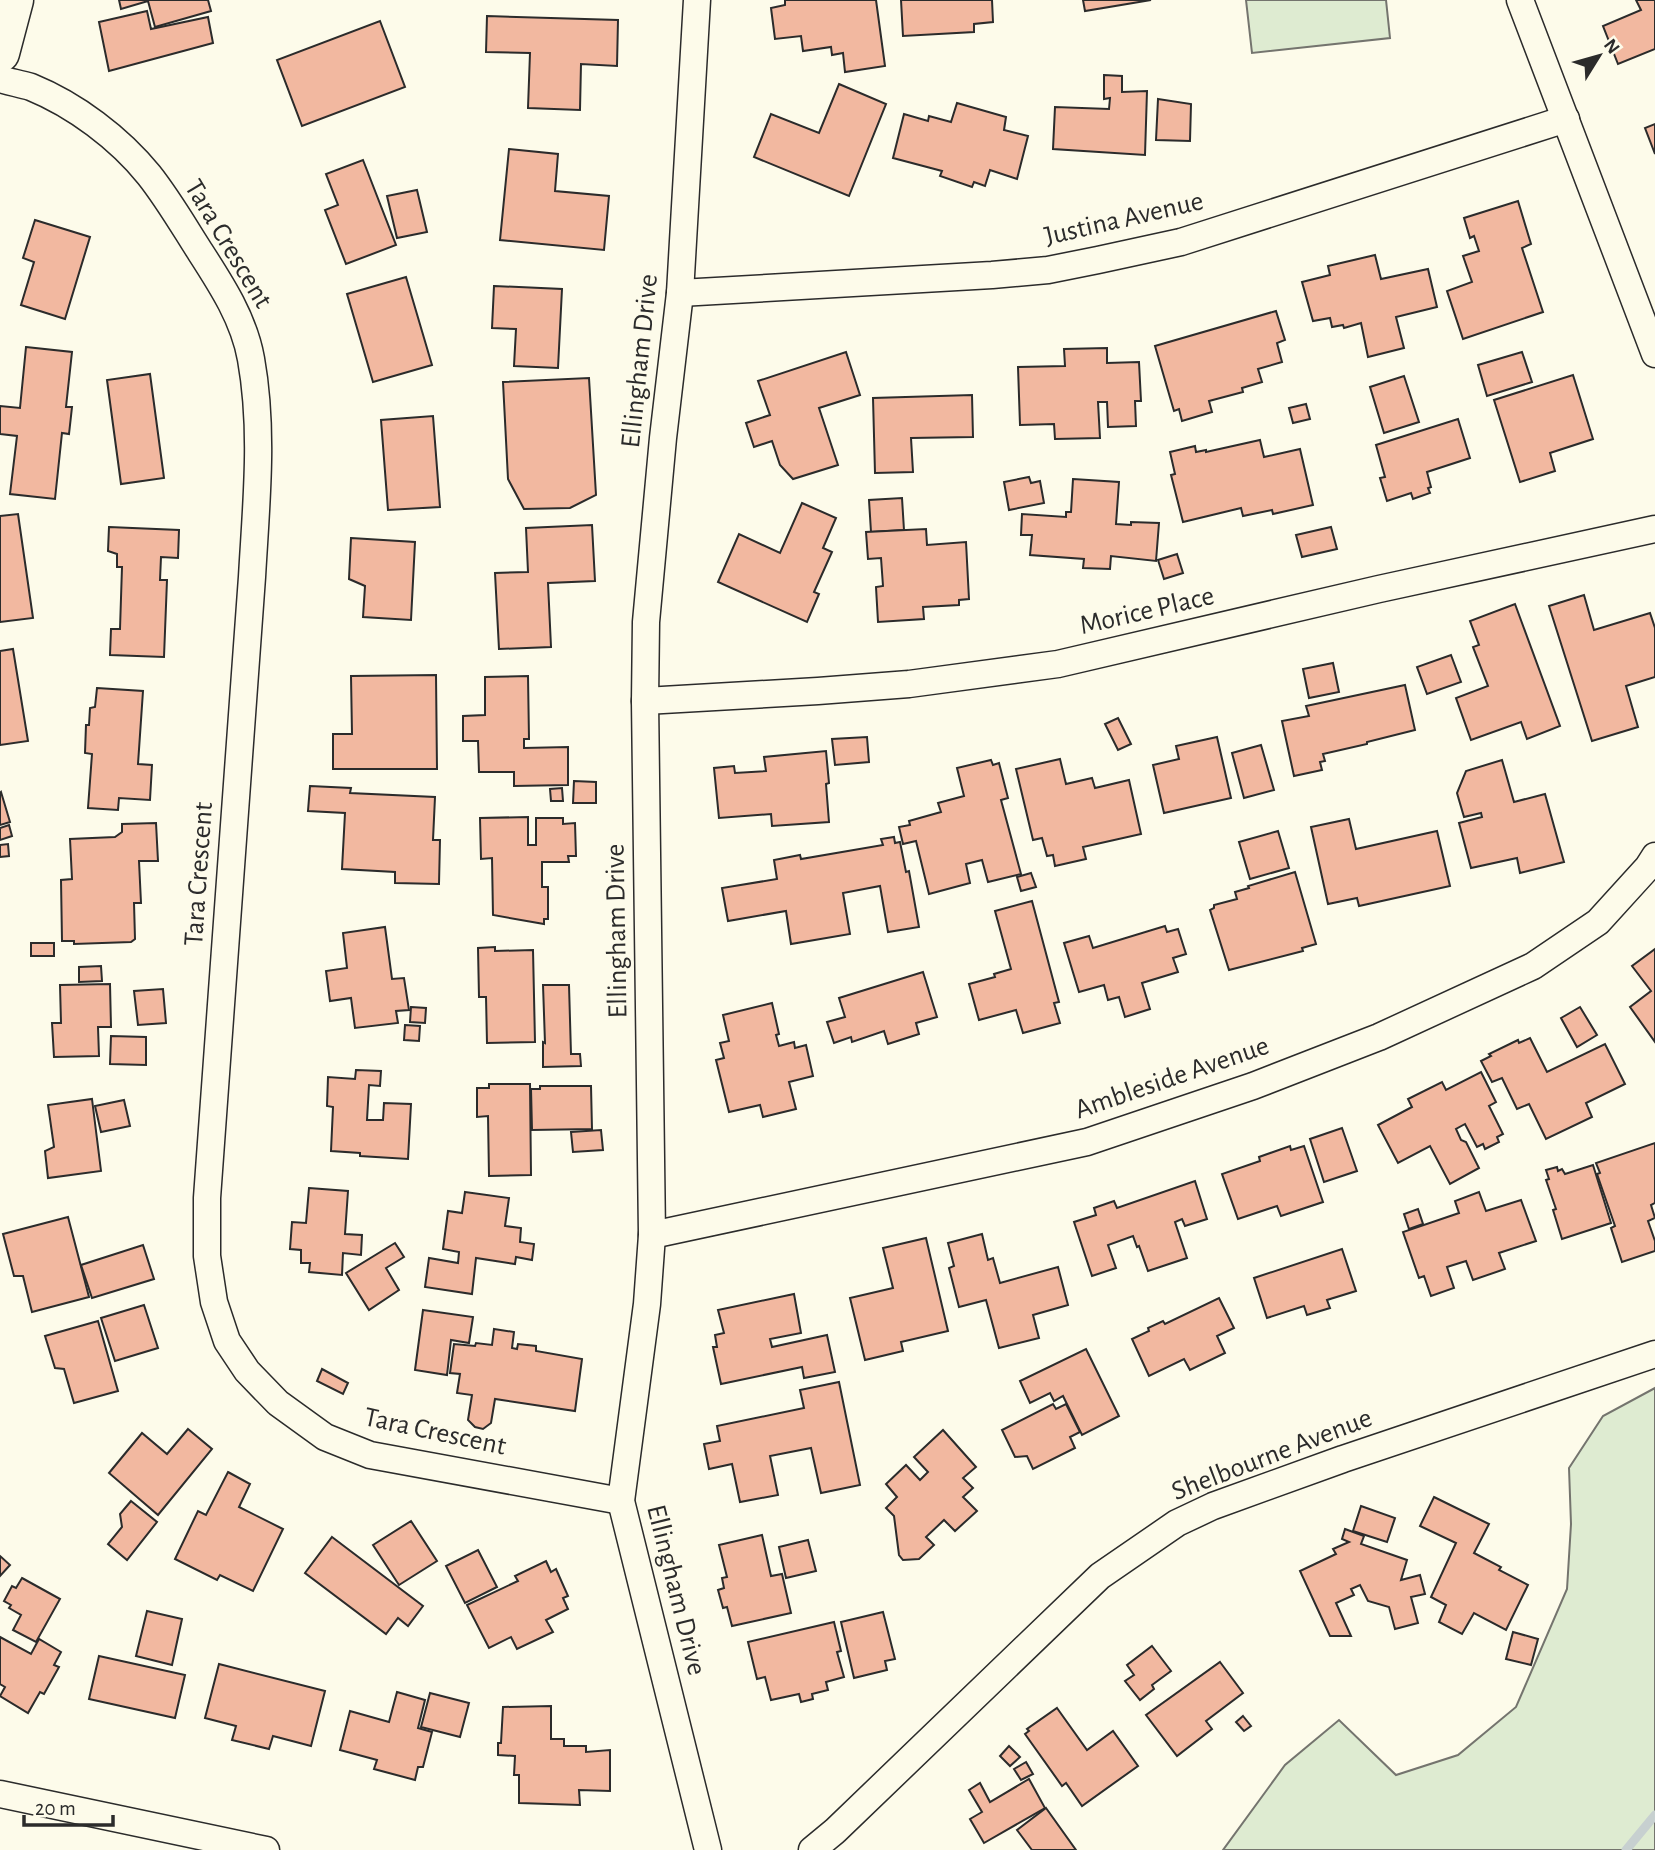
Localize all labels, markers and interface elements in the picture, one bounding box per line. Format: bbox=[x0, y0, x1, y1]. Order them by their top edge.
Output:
north arrow bbox=[1564, 21, 1634, 91]
text: N bbox=[1600, 36, 1623, 58]
street label: Tara Crescent bbox=[179, 175, 277, 313]
street label: Justina Avenue bbox=[1042, 187, 1206, 251]
street label: Ellingham Drive bbox=[617, 273, 663, 449]
street label: Morice Place bbox=[1077, 582, 1217, 640]
street label: Tara Crescent bbox=[180, 801, 218, 947]
street label: Ellingham Drive bbox=[601, 843, 633, 1019]
street label: Ambleside Avenue bbox=[1071, 1032, 1273, 1124]
street label: Tara Crescent bbox=[362, 1403, 509, 1461]
street label: Shelbourne Avenue bbox=[1168, 1404, 1376, 1506]
street label: Ellingham Drive bbox=[641, 1502, 711, 1678]
scale bar bbox=[24, 1784, 114, 1828]
text: 20 m bbox=[35, 1798, 76, 1819]

